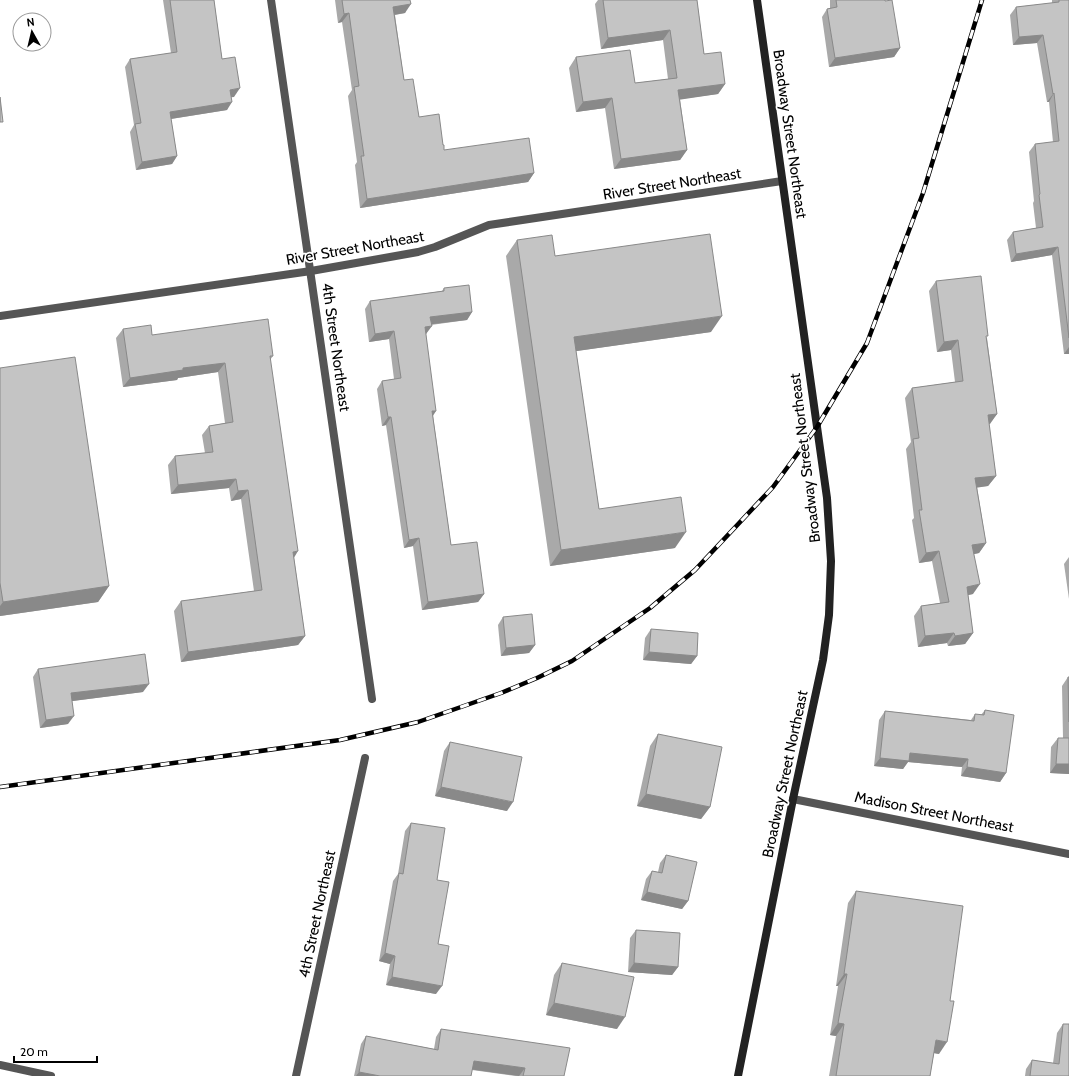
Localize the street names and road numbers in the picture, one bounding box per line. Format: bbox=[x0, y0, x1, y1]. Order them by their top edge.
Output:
street label: Broadway Street Northeast bbox=[769, 48, 811, 220]
street label: River Street Northeast bbox=[602, 164, 742, 204]
street label: River Street Northeast bbox=[285, 227, 425, 269]
street label: 4th Street Northeast bbox=[318, 281, 354, 413]
street label: Broadway Street Northeast bbox=[786, 372, 824, 544]
street label: Broadway Street Northeast bbox=[758, 689, 812, 859]
street label: Madison Street Northeast bbox=[853, 788, 1015, 836]
street label: 4th Street Northeast bbox=[295, 849, 339, 979]

